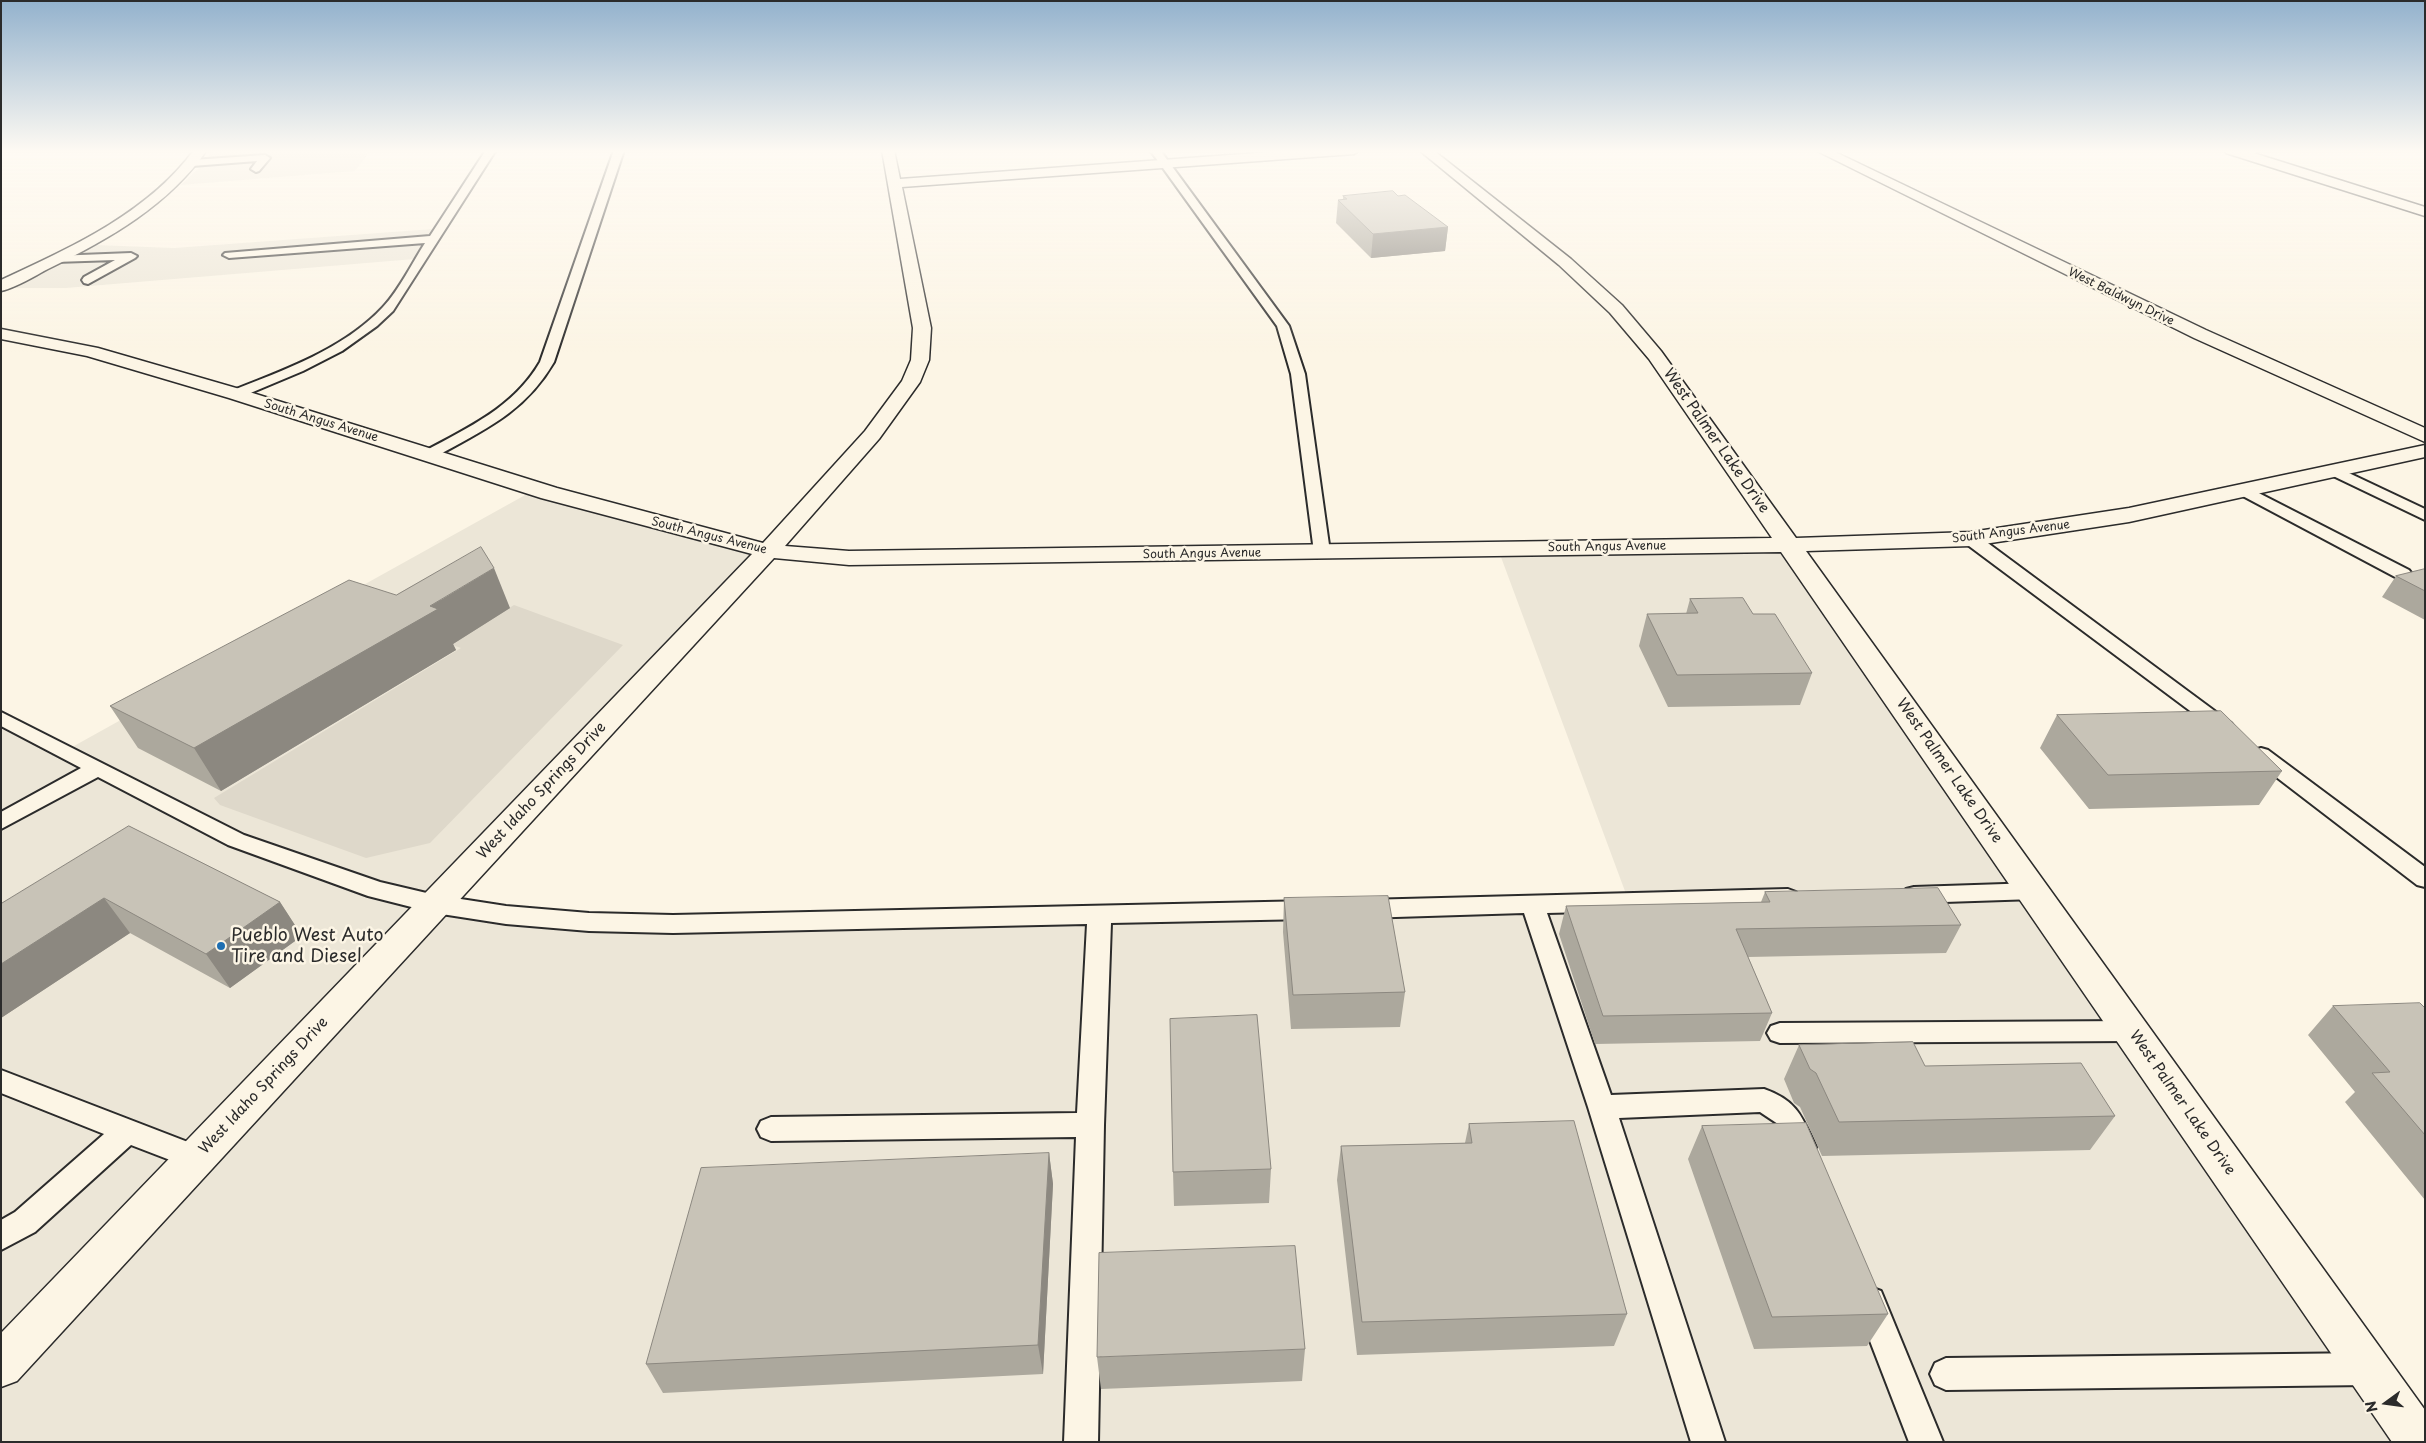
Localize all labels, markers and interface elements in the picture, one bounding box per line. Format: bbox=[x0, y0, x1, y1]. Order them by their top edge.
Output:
street label: West Baldwyn Drive bbox=[2066, 265, 2176, 329]
street label: West Palmer Lake Drive bbox=[1659, 365, 1773, 517]
street label: South Angus Avenue bbox=[262, 397, 380, 445]
street label: South Angus Avenue bbox=[650, 515, 768, 557]
street label: South Angus Avenue bbox=[1951, 518, 2071, 546]
street label: South Angus Avenue bbox=[1548, 539, 1666, 555]
street label: South Angus Avenue bbox=[1143, 546, 1261, 562]
street label: West Palmer Lake Drive bbox=[1892, 695, 2006, 847]
street label: West Idaho Springs Drive bbox=[474, 719, 610, 863]
place label: Pueblo West Auto Tire and Diesel bbox=[231, 925, 383, 968]
marker: Pueblo West Auto Tire and Diesel bbox=[215, 940, 227, 952]
street label: West Idaho Springs Drive bbox=[196, 1014, 332, 1158]
street label: West Palmer Lake Drive bbox=[2125, 1027, 2239, 1179]
north arrow bbox=[2361, 1378, 2411, 1428]
text: N bbox=[2359, 1399, 2382, 1415]

